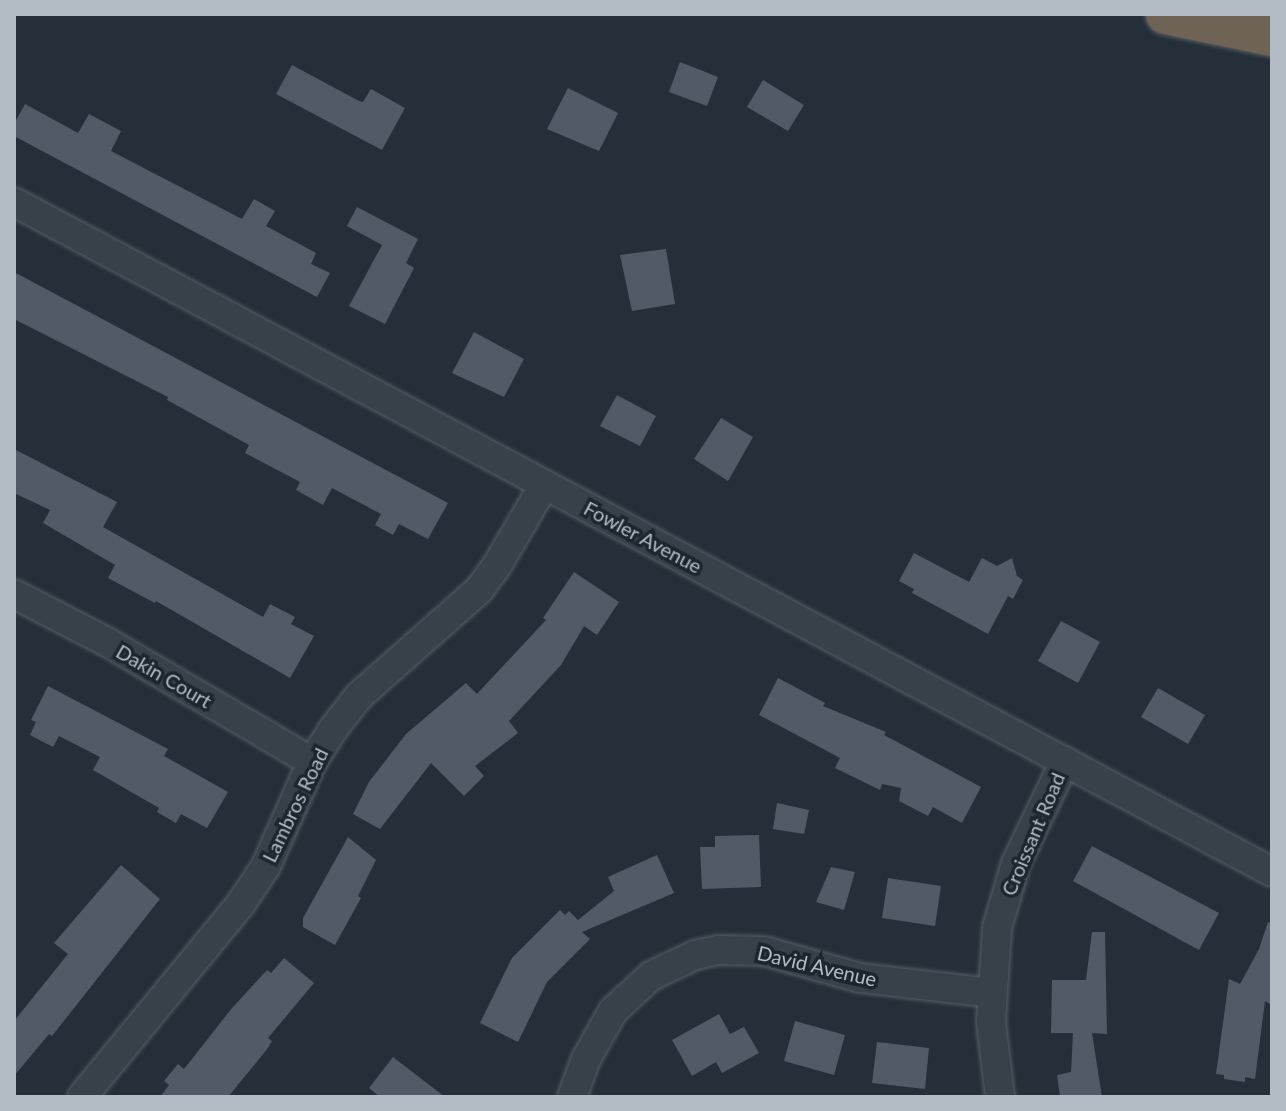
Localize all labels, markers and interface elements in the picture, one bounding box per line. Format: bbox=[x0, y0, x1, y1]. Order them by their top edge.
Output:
street label: Fowler Avenue bbox=[579, 496, 707, 578]
street label: Dakin Court bbox=[112, 639, 216, 713]
street label: Lambros Road bbox=[257, 744, 333, 866]
street label: Croissant Road bbox=[996, 769, 1070, 899]
street label: David Avenue bbox=[755, 941, 879, 991]

